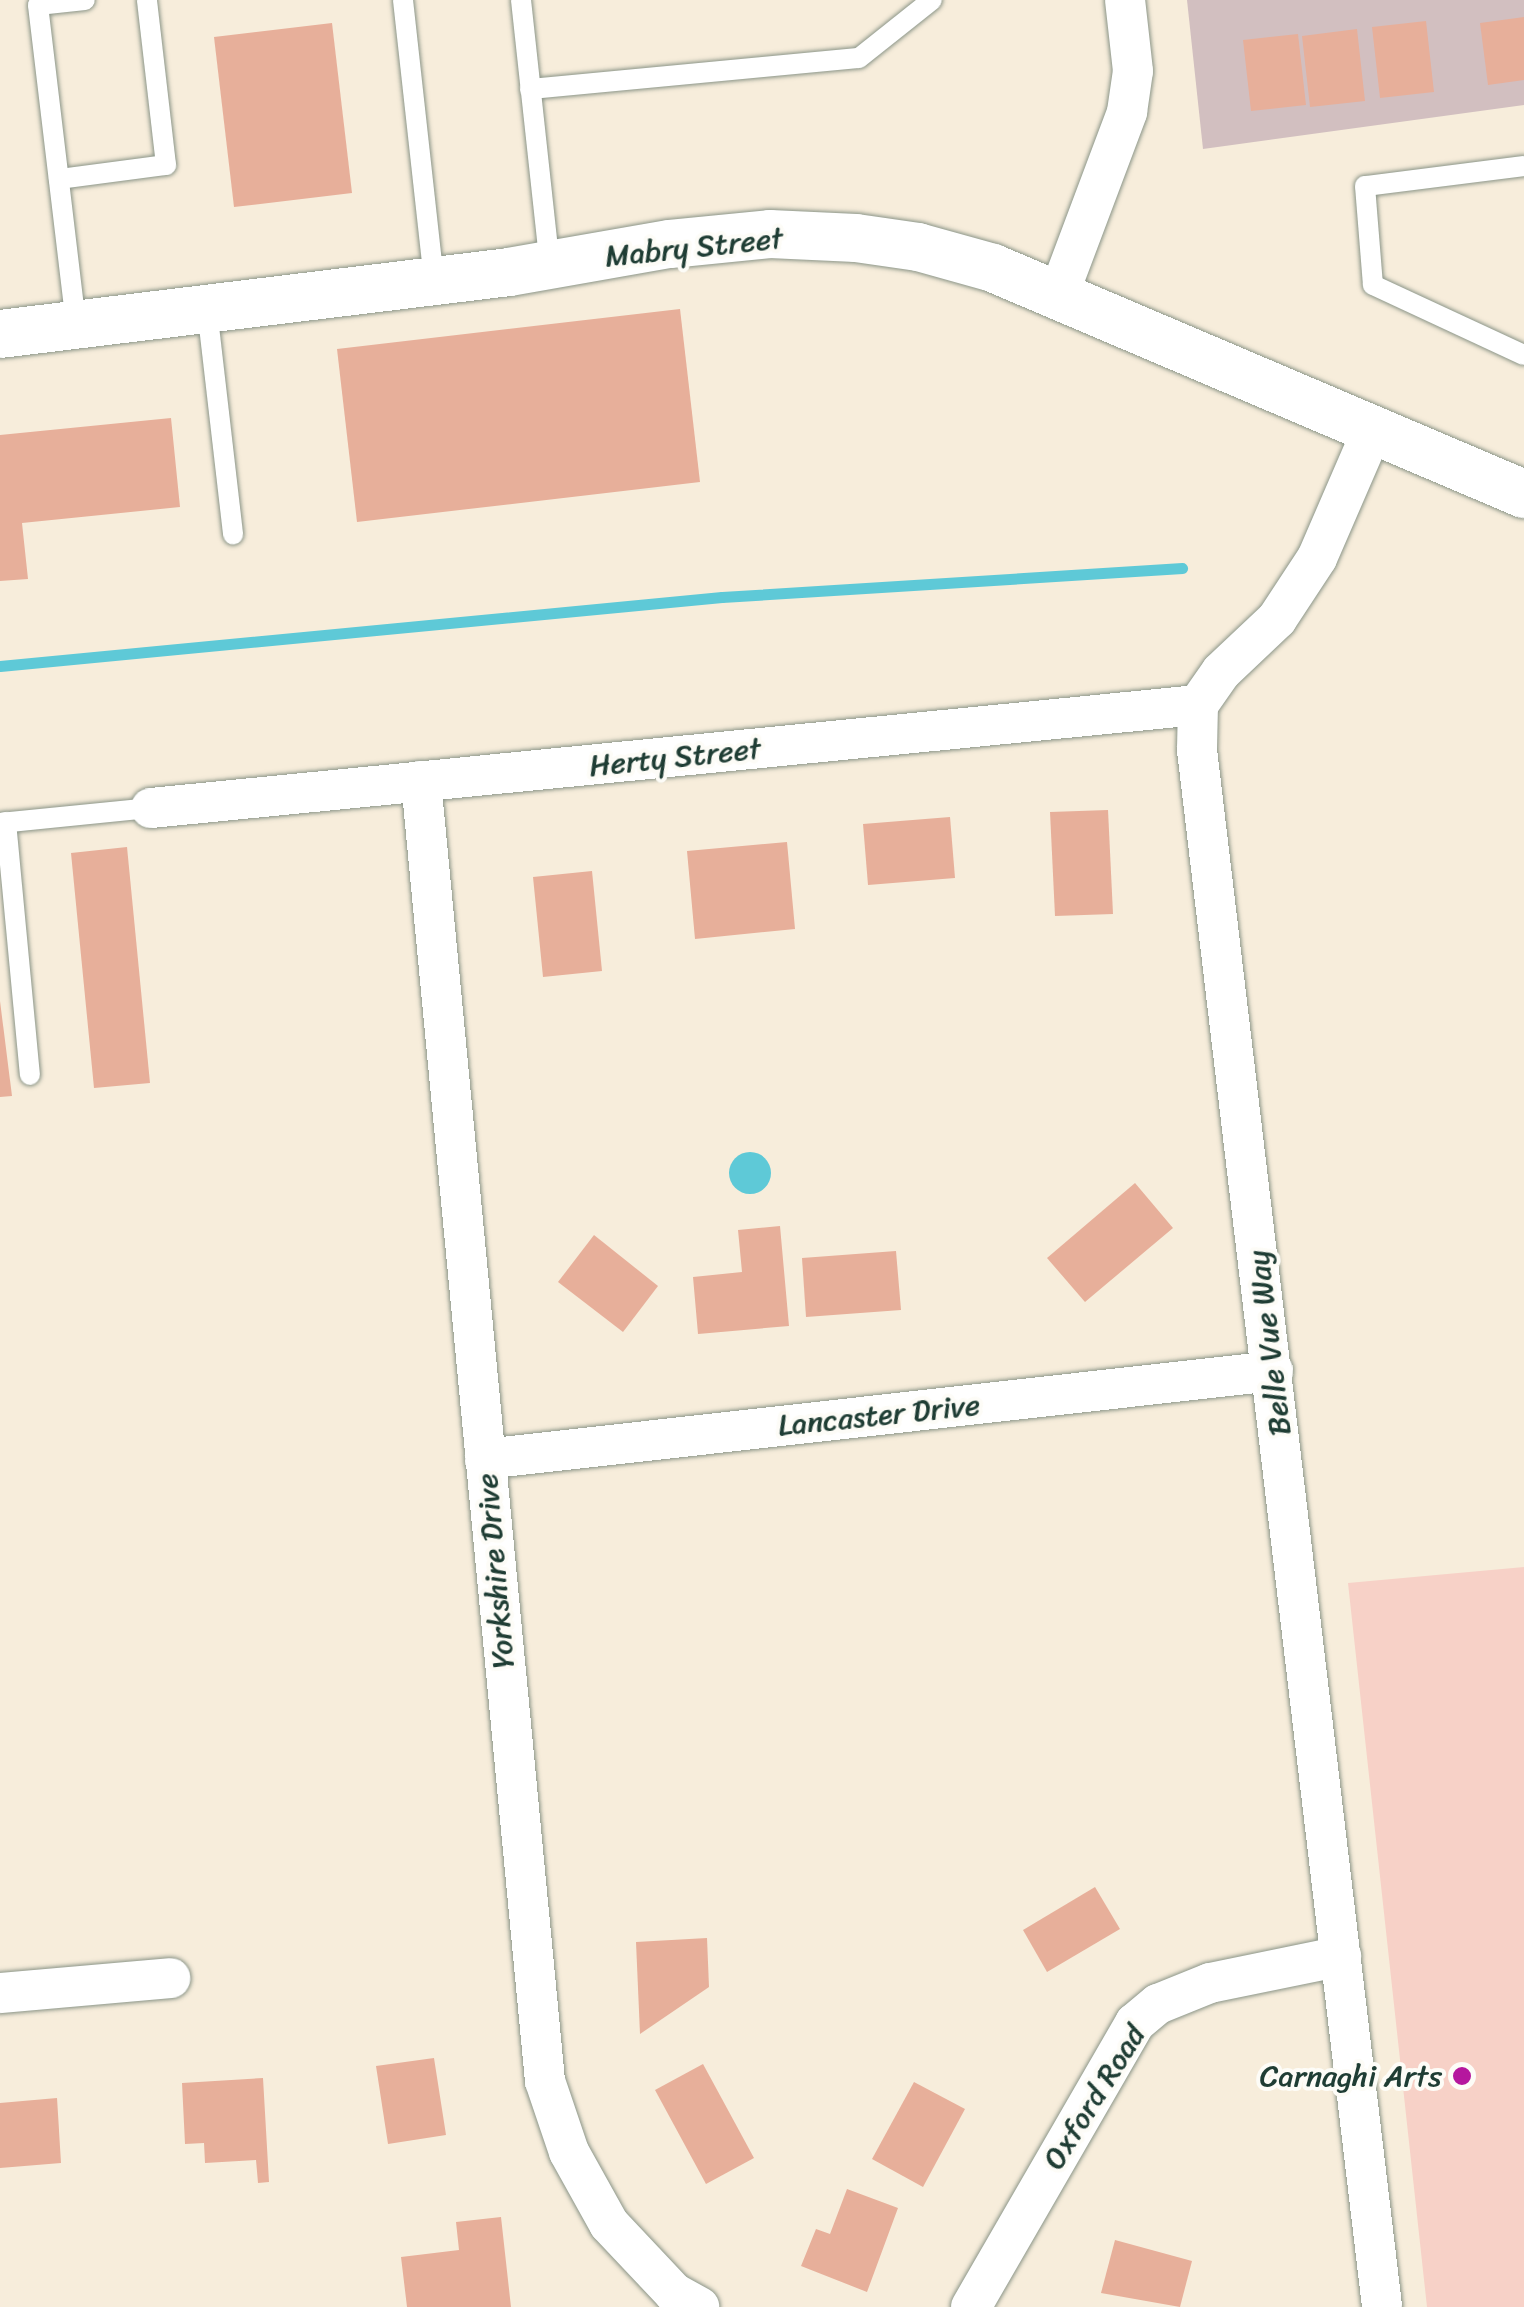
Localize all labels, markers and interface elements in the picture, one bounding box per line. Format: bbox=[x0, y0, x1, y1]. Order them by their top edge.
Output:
street label: Mabry Street bbox=[603, 220, 785, 274]
street label: Herty Street bbox=[587, 730, 763, 784]
street label: Belle Vue Way bbox=[1240, 1250, 1298, 1436]
street label: Lancaster Drive bbox=[776, 1386, 982, 1444]
street label: Yorkshire Drive bbox=[469, 1472, 521, 1670]
street label: Oxford Road bbox=[1035, 2018, 1153, 2176]
place label: Carnaghi Arts bbox=[1260, 2058, 1442, 2094]
marker: Carnaghi Arts bbox=[1451, 2065, 1473, 2087]

